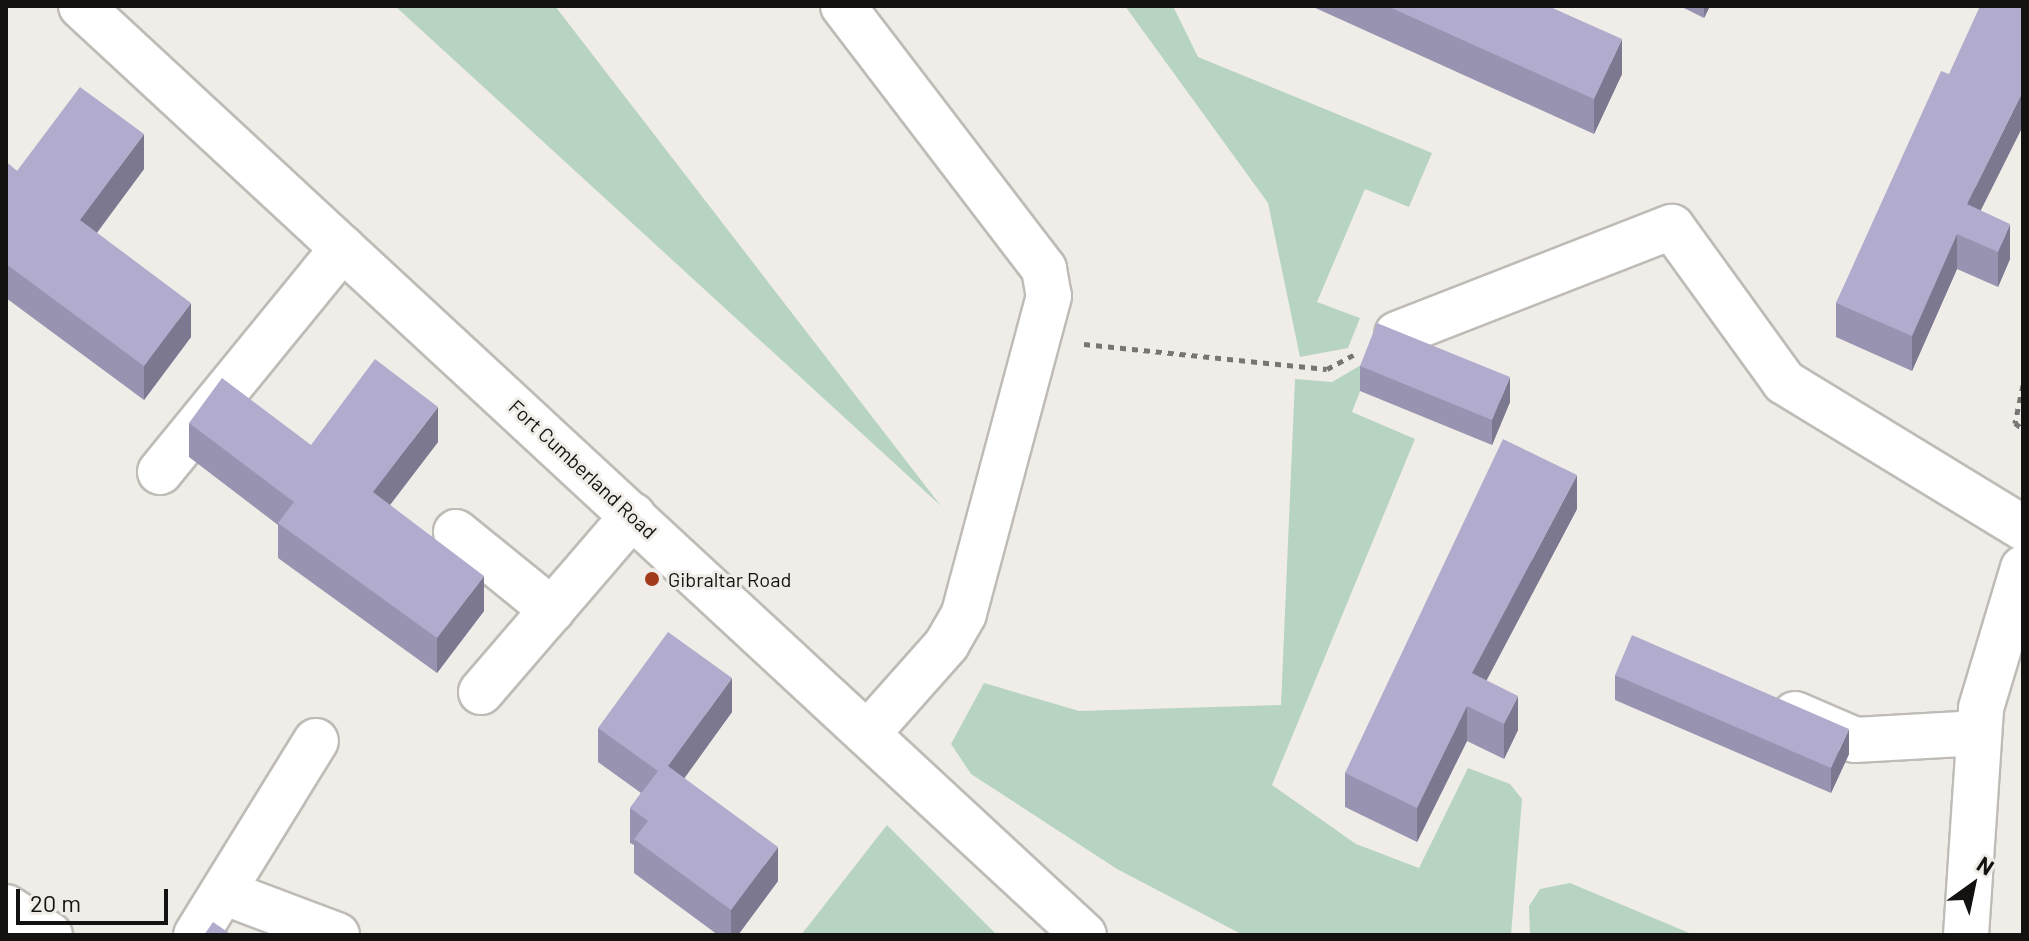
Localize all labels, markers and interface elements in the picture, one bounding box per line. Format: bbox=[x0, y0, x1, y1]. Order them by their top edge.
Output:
street label: Fort Cumberland Road bbox=[504, 394, 662, 544]
place label: Gibraltar Road bbox=[668, 567, 791, 591]
marker: Gibraltar Road bbox=[643, 570, 661, 588]
north arrow bbox=[1933, 845, 2013, 925]
text: N bbox=[1973, 850, 1999, 880]
scale bar bbox=[20, 873, 172, 923]
text: 20 m bbox=[30, 888, 81, 917]

